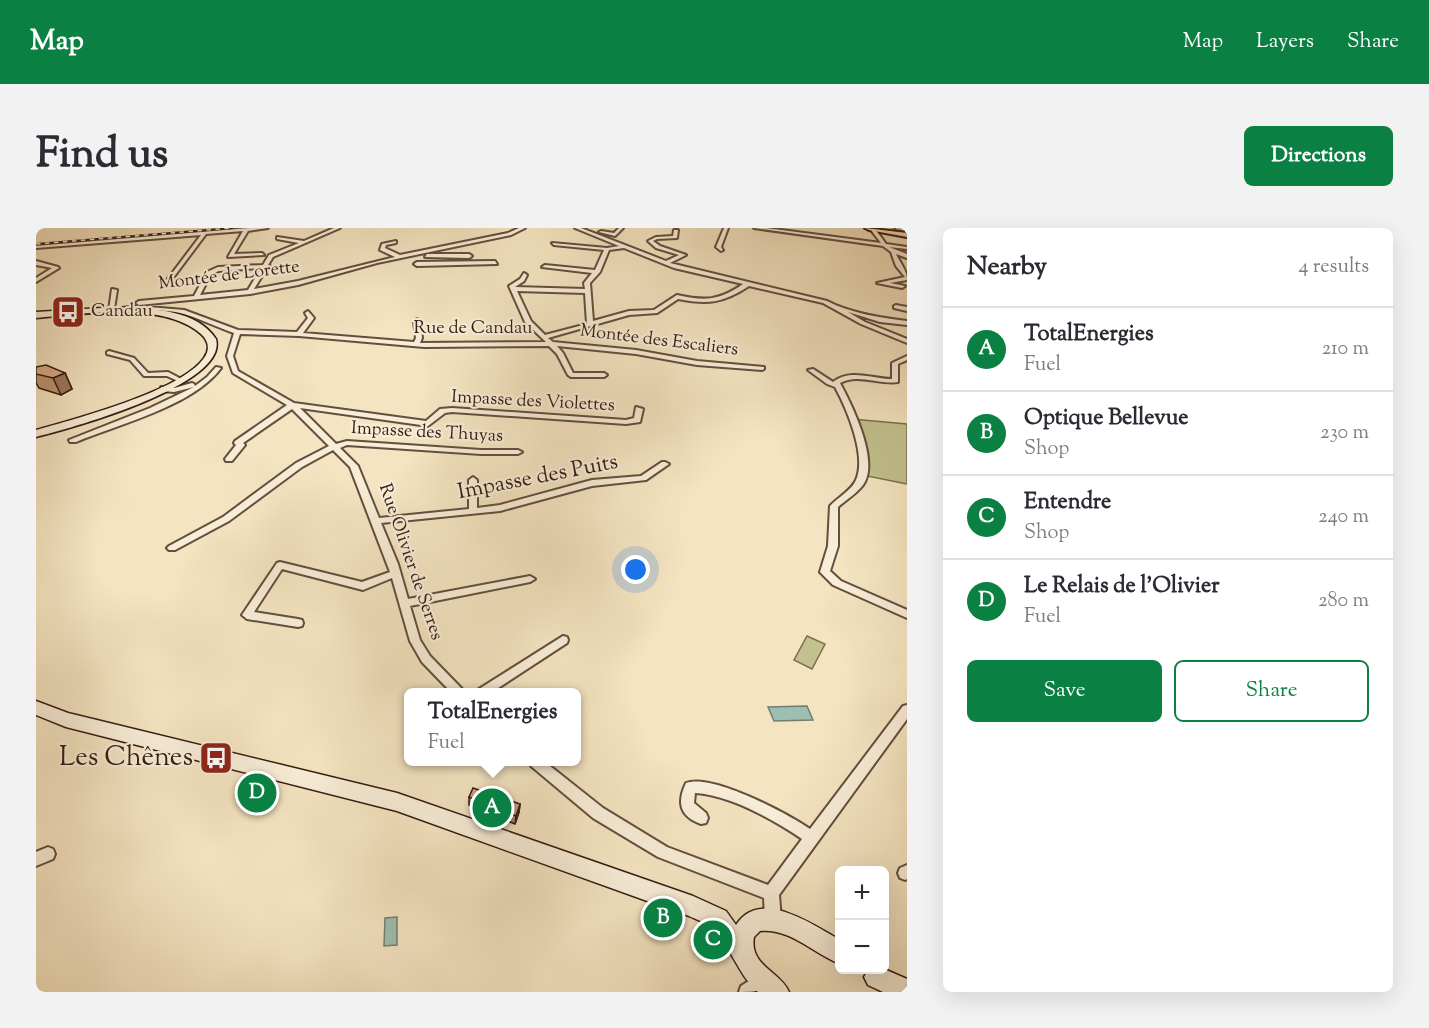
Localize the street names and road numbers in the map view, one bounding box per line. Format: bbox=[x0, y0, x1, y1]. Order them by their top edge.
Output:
street label: Montée de Lorette bbox=[157, 254, 301, 298]
street label: Rue de Candau bbox=[414, 316, 532, 342]
street label: Montée des Escaliers bbox=[578, 318, 740, 364]
street label: Impasse des Violettes bbox=[451, 385, 615, 419]
street label: Impasse des Thuyas bbox=[350, 416, 504, 450]
street label: Impasse des Puits bbox=[455, 447, 621, 509]
street label: Rue Olivier de Serres bbox=[371, 480, 449, 644]

